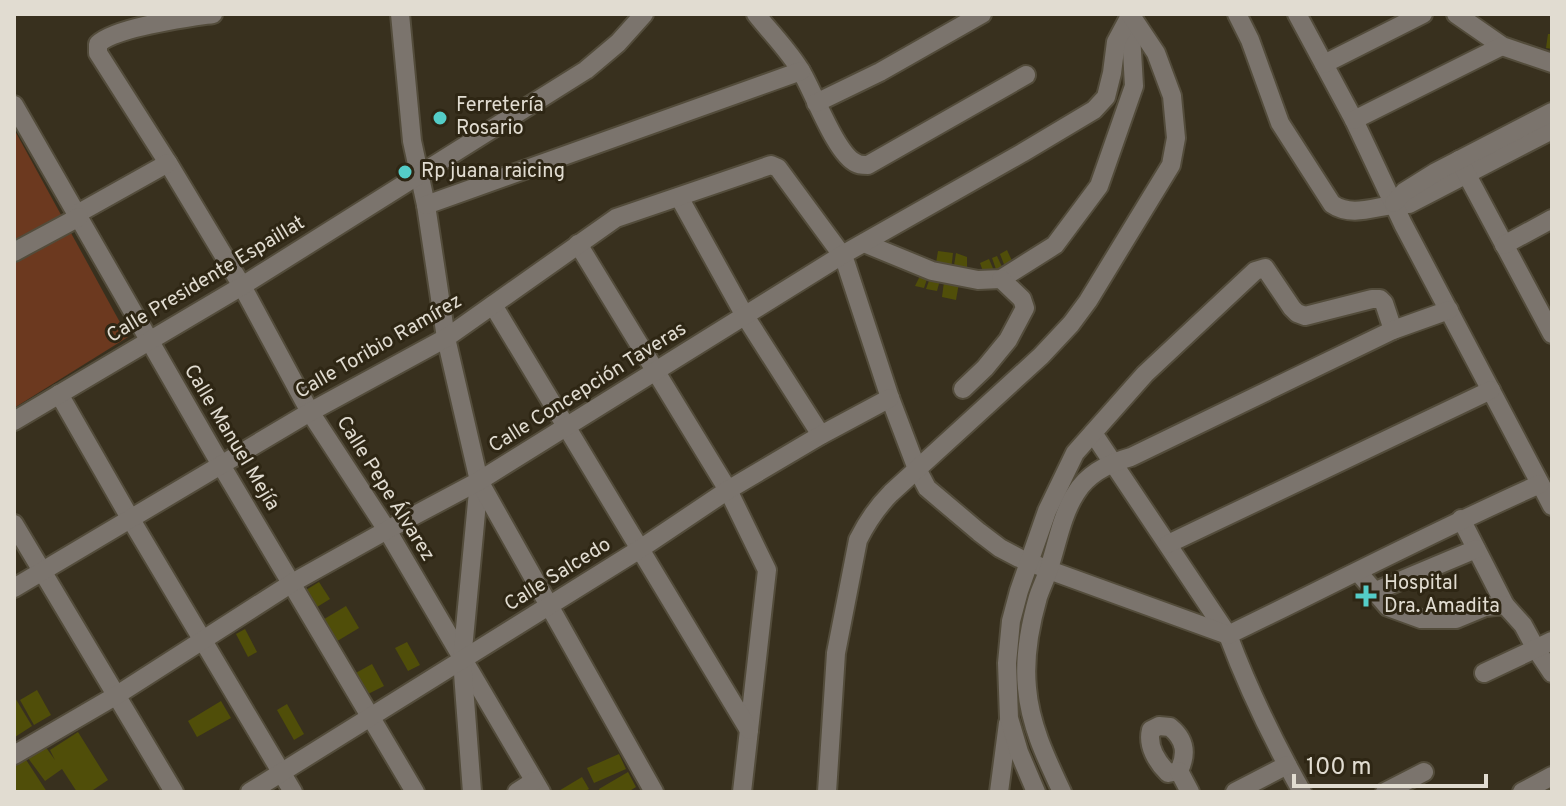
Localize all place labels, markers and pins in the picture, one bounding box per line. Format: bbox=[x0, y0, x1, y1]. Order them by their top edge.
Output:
place label: Ferretería Rosario bbox=[456, 93, 544, 142]
marker: Ferretería Rosario bbox=[431, 109, 449, 127]
place label: Rp juana raicing bbox=[421, 159, 565, 185]
marker: Rp juana raicing bbox=[396, 163, 414, 181]
place label: Hospital Dra. Amadita bbox=[1384, 571, 1500, 620]
marker: Hospital Dra. Amadita bbox=[1355, 585, 1377, 607]

